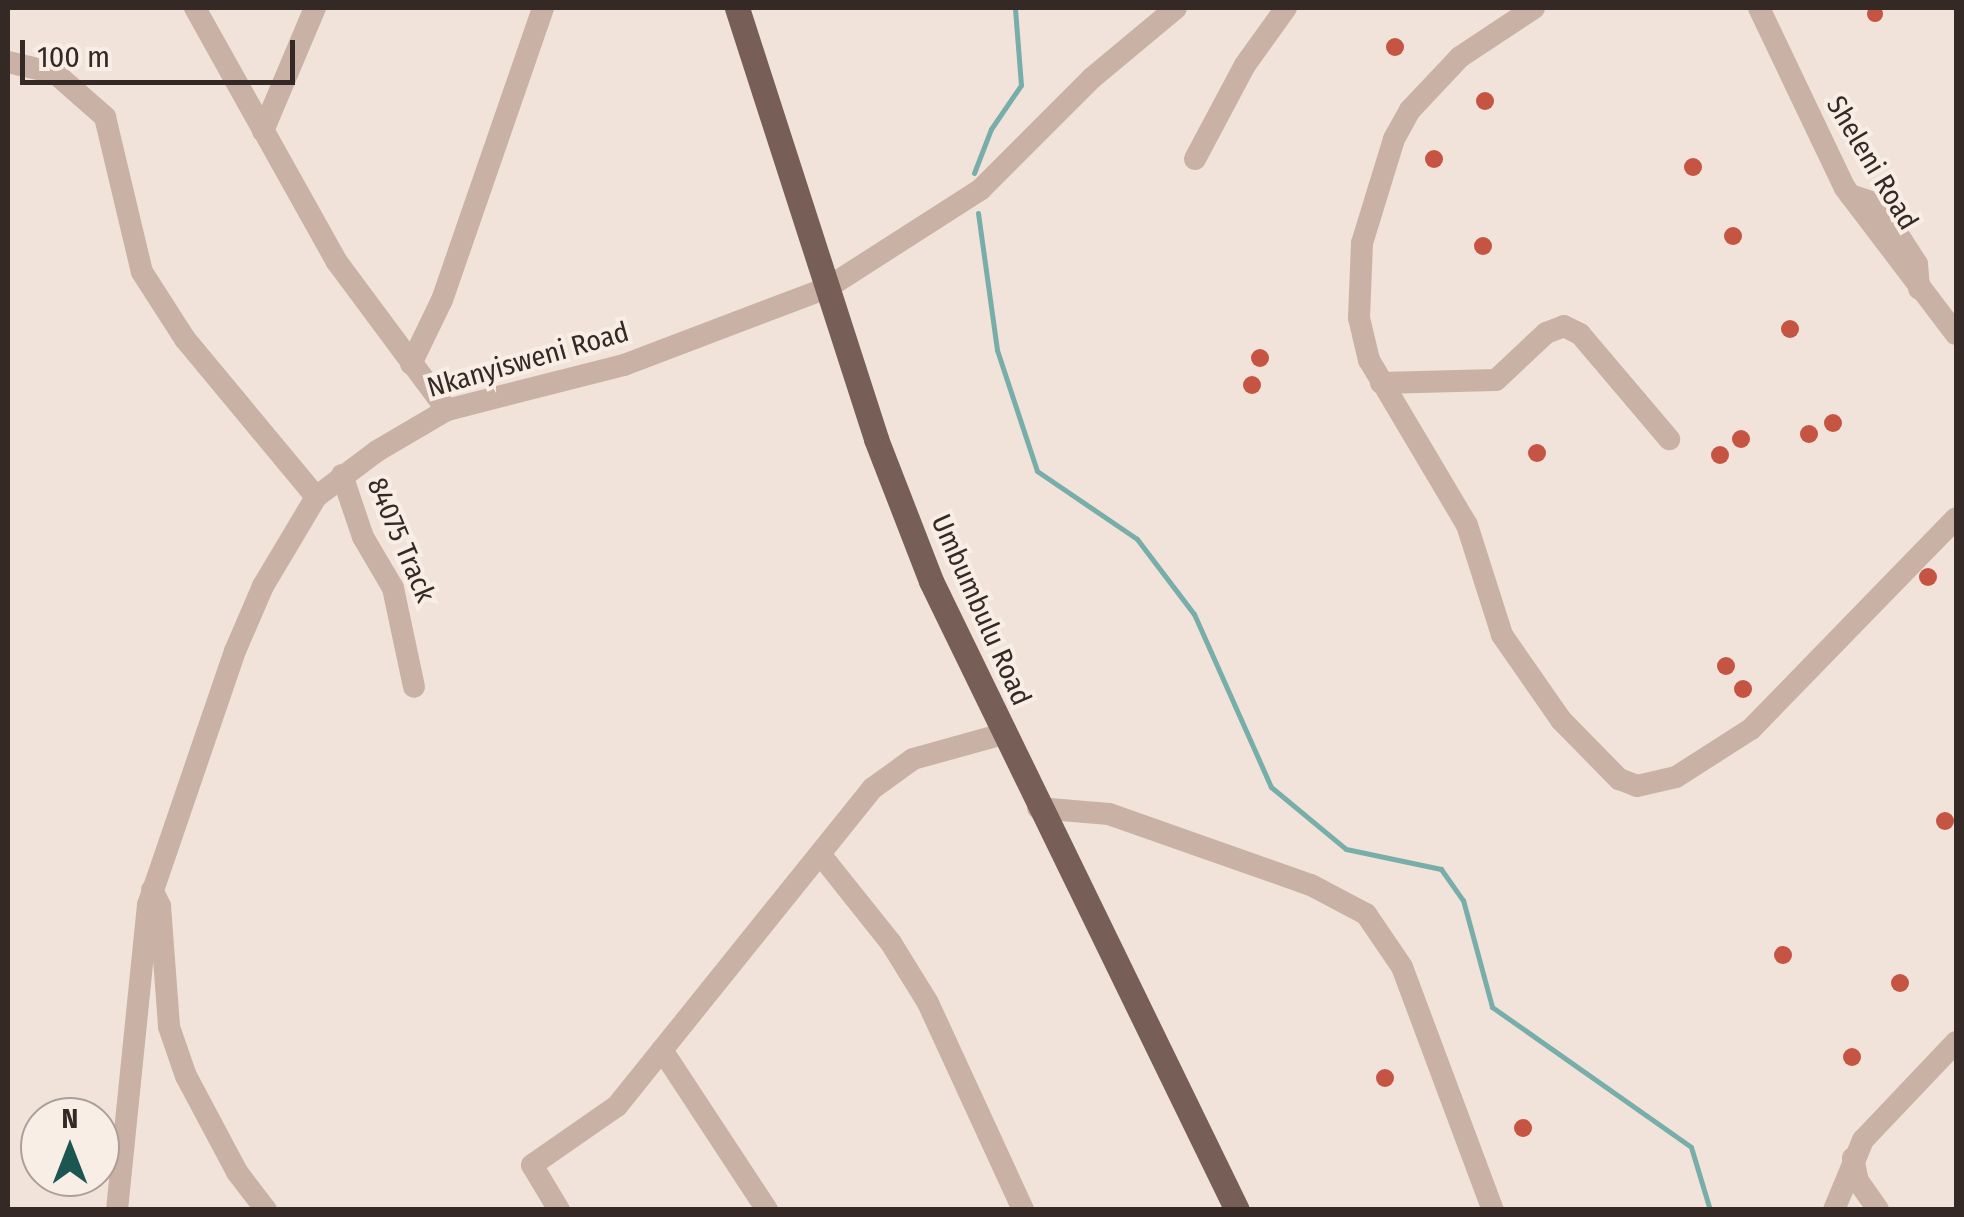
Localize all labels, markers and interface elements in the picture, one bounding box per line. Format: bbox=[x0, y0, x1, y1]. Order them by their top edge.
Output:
scale bar bbox=[25, 20, 300, 82]
text: 100 m bbox=[37, 39, 110, 75]
street label: Sheleni Road bbox=[1819, 90, 1925, 236]
street label: Nkanyisweni Road bbox=[423, 315, 633, 405]
street label: 84075 Track bbox=[360, 473, 442, 607]
street label: Umbumbulu Road bbox=[924, 509, 1038, 711]
north arrow bbox=[20, 1097, 120, 1197]
text: N bbox=[62, 1102, 78, 1135]

